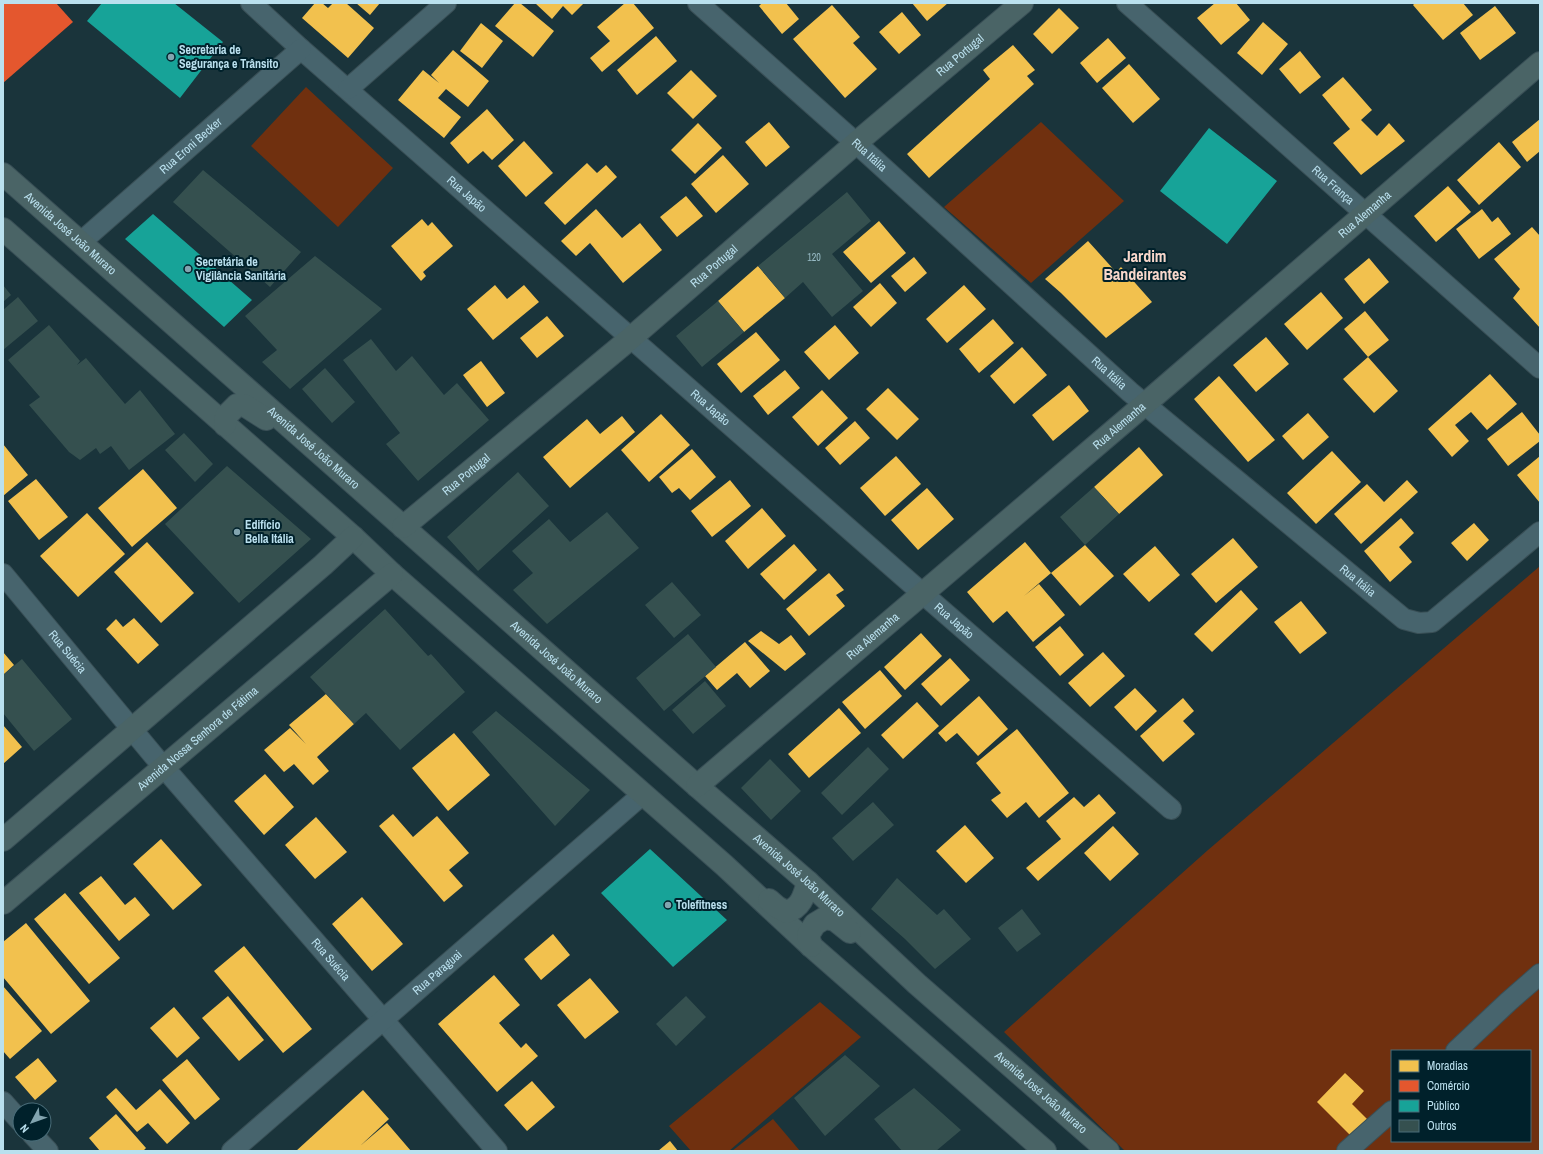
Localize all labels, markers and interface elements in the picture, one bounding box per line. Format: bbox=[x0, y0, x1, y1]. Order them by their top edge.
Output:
street label: Rua Portugal bbox=[933, 31, 987, 80]
place label: Secretaria de Segurança e Trânsito bbox=[179, 42, 279, 72]
marker: Secretaria de Segurança e Trânsito bbox=[166, 52, 176, 62]
street label: Rua Eroni Becker bbox=[156, 114, 226, 177]
street label: Rua Itália bbox=[848, 135, 891, 176]
street label: Rua França bbox=[1308, 162, 1358, 208]
street label: Rua Japão bbox=[443, 172, 490, 216]
street label: Rua Alemanha bbox=[1335, 187, 1395, 242]
street label: Avenida José João Muraro bbox=[20, 188, 120, 278]
street label: Rua Portugal bbox=[687, 241, 741, 291]
district label: Jardim Bandeirantes bbox=[1103, 245, 1187, 285]
house number: 120 bbox=[807, 251, 821, 264]
place label: Secretária de Vigilância Sanitária bbox=[196, 254, 287, 284]
marker: Secretária de Vigilância Sanitária bbox=[183, 264, 193, 274]
street label: Rua Itália bbox=[1088, 353, 1130, 393]
street label: Rua Japão bbox=[687, 386, 733, 429]
street label: Rua Alemanha bbox=[1090, 398, 1150, 453]
street label: Avenida José João Muraro bbox=[263, 402, 363, 493]
street label: Rua Portugal bbox=[439, 450, 493, 499]
place label: Edifício Bella Itália bbox=[245, 517, 294, 547]
marker: Edifício Bella Itália bbox=[232, 527, 242, 537]
street label: Rua Itália bbox=[1336, 561, 1379, 601]
street label: Rua Japão bbox=[931, 599, 977, 643]
street label: Rua Alemanha bbox=[843, 609, 903, 663]
street label: Avenida José João Muraro bbox=[506, 617, 606, 707]
street label: Rua Suécia bbox=[45, 627, 90, 677]
street label: Avenida Nossa Senhora de Fátima bbox=[133, 682, 262, 795]
street label: Avenida José João Muraro bbox=[749, 830, 848, 920]
place label: Tolefitness bbox=[676, 897, 728, 913]
marker: Tolefitness bbox=[663, 900, 673, 910]
street label: Rua Suécia bbox=[308, 935, 354, 985]
street label: Rua Paraguai bbox=[409, 947, 466, 999]
street label: Avenida José João Muraro bbox=[991, 1047, 1091, 1137]
legend bbox=[1391, 1050, 1531, 1142]
text: Moradias bbox=[1427, 1058, 1468, 1074]
text: Comércio bbox=[1427, 1078, 1470, 1094]
text: Público bbox=[1427, 1098, 1460, 1114]
north arrow bbox=[12, 1102, 52, 1142]
text: Outros bbox=[1427, 1118, 1457, 1134]
text: N bbox=[17, 1122, 32, 1136]

